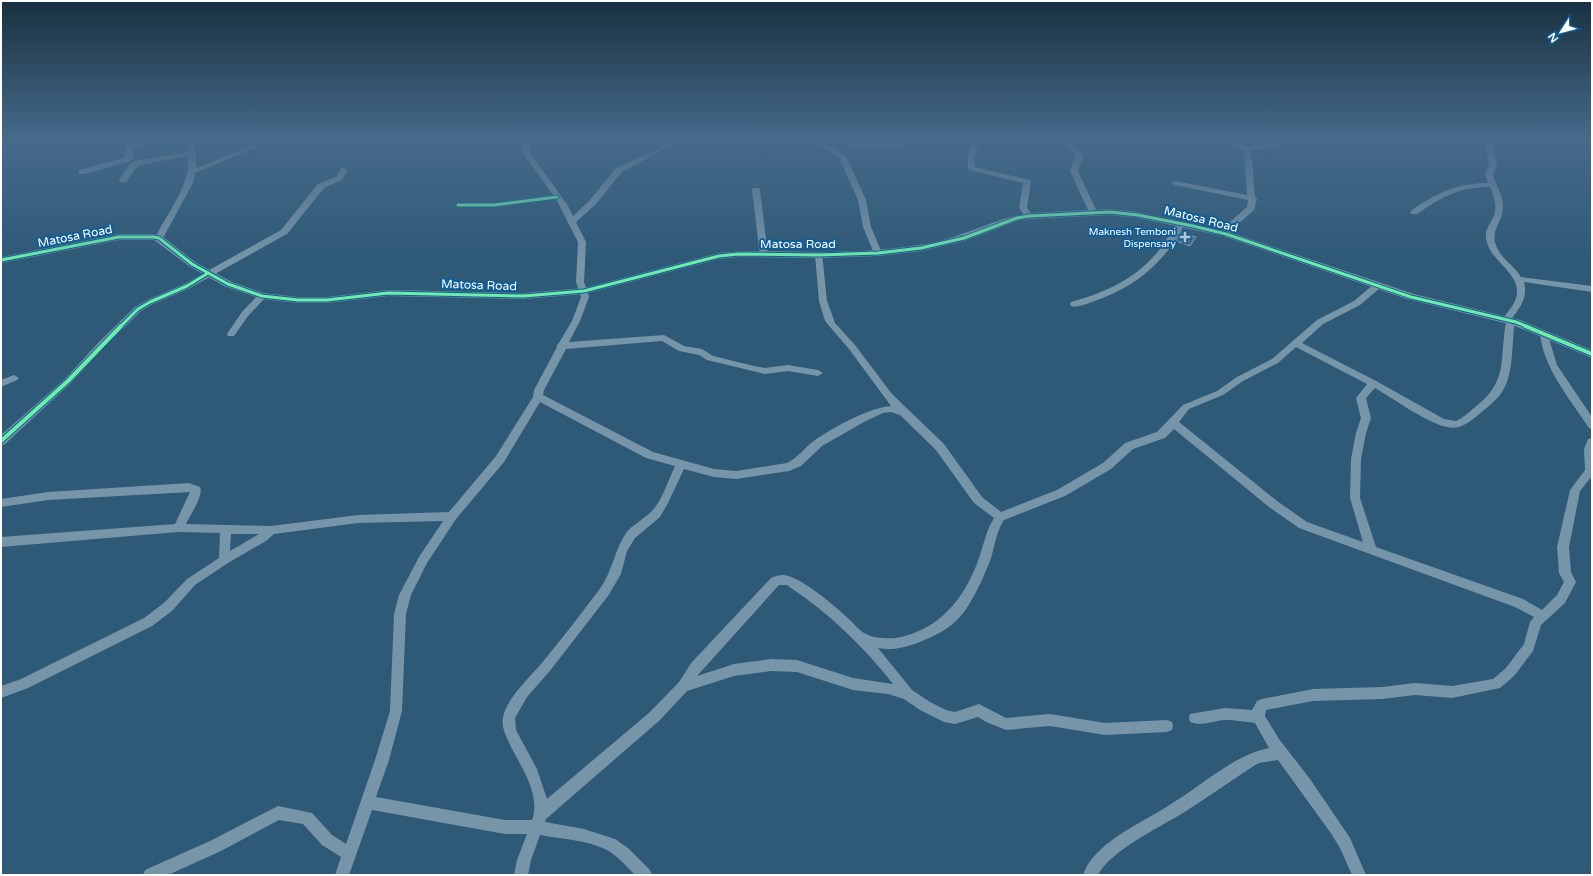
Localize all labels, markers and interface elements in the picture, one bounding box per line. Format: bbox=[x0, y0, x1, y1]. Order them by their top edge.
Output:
north arrow bbox=[1541, 12, 1581, 52]
text: N bbox=[1545, 30, 1561, 45]
street label: Matosa Road bbox=[1163, 203, 1239, 235]
street label: Matosa Road bbox=[36, 222, 114, 250]
place label: Maknesh Temboni Dispensary bbox=[1089, 226, 1177, 250]
marker: Maknesh Temboni Dispensary bbox=[1179, 231, 1191, 243]
street label: Matosa Road bbox=[760, 237, 836, 251]
street label: Matosa Road bbox=[441, 277, 517, 293]

